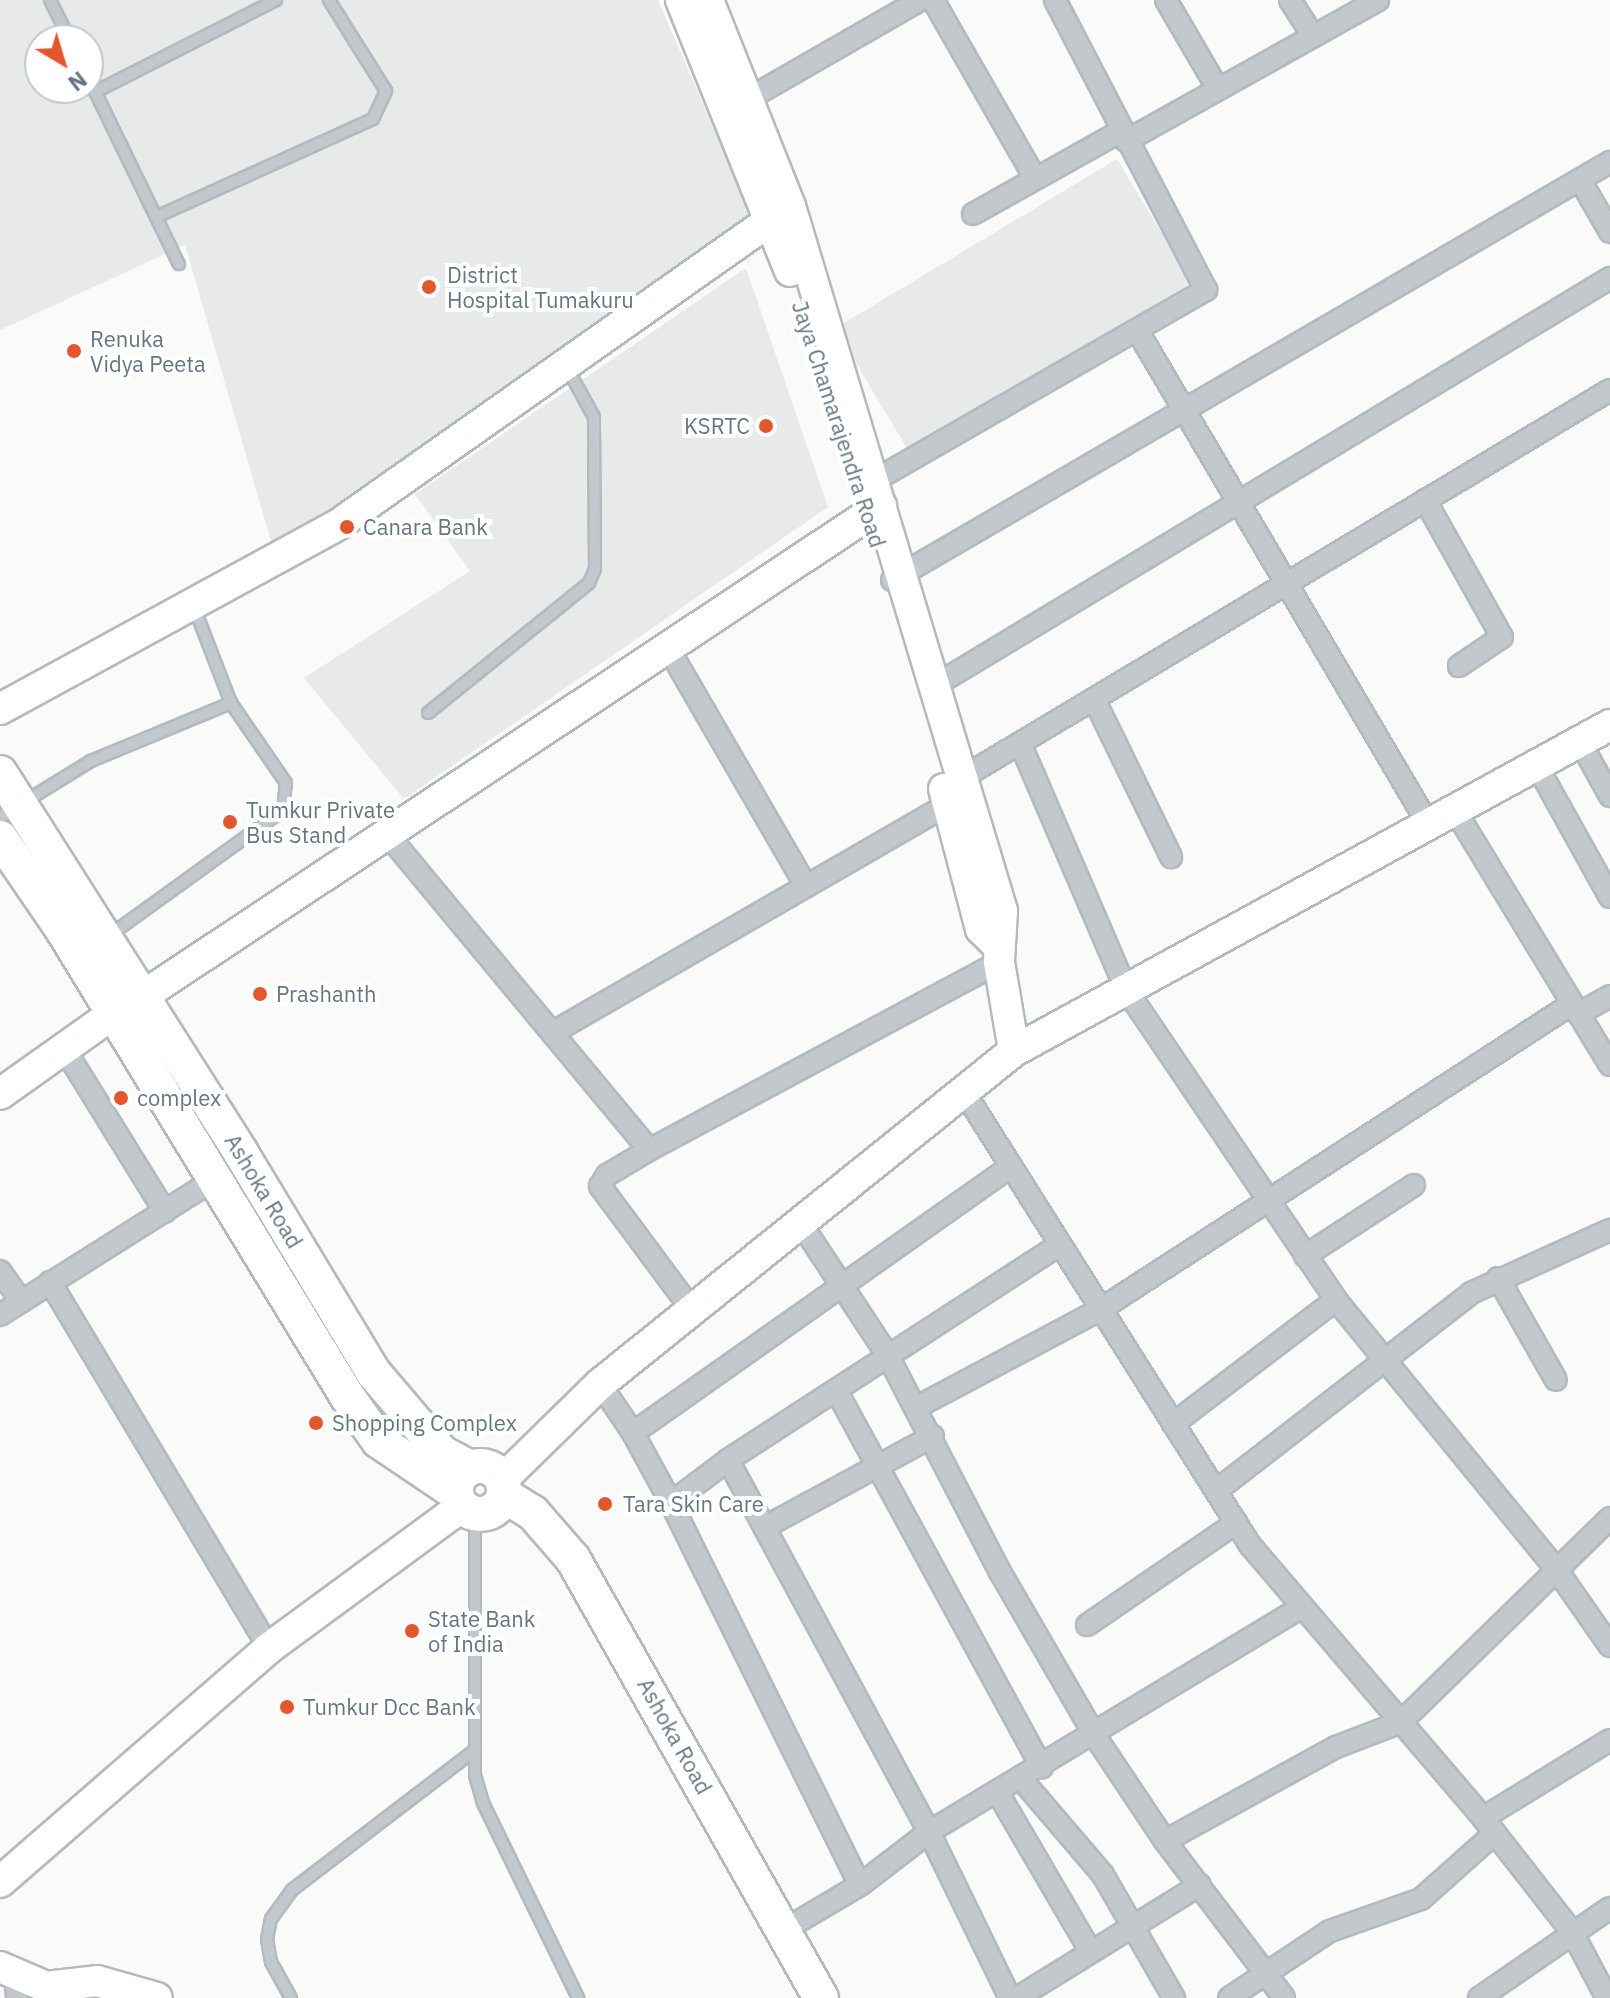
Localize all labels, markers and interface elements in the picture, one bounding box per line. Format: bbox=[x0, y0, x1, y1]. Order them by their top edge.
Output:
north arrow bbox=[24, 24, 104, 104]
text: N bbox=[63, 65, 93, 98]
place label: District Hospital Tumakuru bbox=[447, 261, 634, 312]
marker: District Hospital Tumakuru bbox=[418, 276, 440, 298]
street label: Jaya Chamarajendra Road bbox=[787, 298, 891, 550]
place label: Renuka Vidya Peeta bbox=[90, 325, 206, 376]
marker: Renuka Vidya Peeta bbox=[65, 342, 83, 360]
place label: KSRTC bbox=[684, 413, 750, 439]
marker: KSRTC bbox=[757, 417, 775, 435]
place label: Canara Bank bbox=[363, 514, 488, 540]
marker: Canara Bank bbox=[338, 518, 356, 536]
place label: Tumkur Private Bus Stand bbox=[246, 796, 395, 848]
marker: Tumkur Private Bus Stand bbox=[221, 813, 239, 831]
place label: Prashanth bbox=[276, 981, 377, 1007]
marker: Prashanth bbox=[251, 985, 269, 1003]
place label: complex bbox=[137, 1085, 221, 1111]
marker: complex bbox=[112, 1089, 130, 1107]
street label: Ashoka Road bbox=[220, 1129, 308, 1253]
place label: Shopping Complex bbox=[332, 1410, 517, 1436]
marker: Shopping Complex bbox=[307, 1414, 325, 1432]
place label: Tara Skin Care bbox=[623, 1491, 764, 1517]
marker: Tara Skin Care bbox=[594, 1493, 616, 1515]
place label: State Bank of India bbox=[428, 1605, 535, 1656]
marker: State Bank of India bbox=[403, 1622, 421, 1640]
street label: Ashoka Road bbox=[632, 1673, 718, 1799]
place label: Tumkur Dcc Bank bbox=[303, 1694, 475, 1720]
marker: Tumkur Dcc Bank bbox=[278, 1698, 296, 1716]

